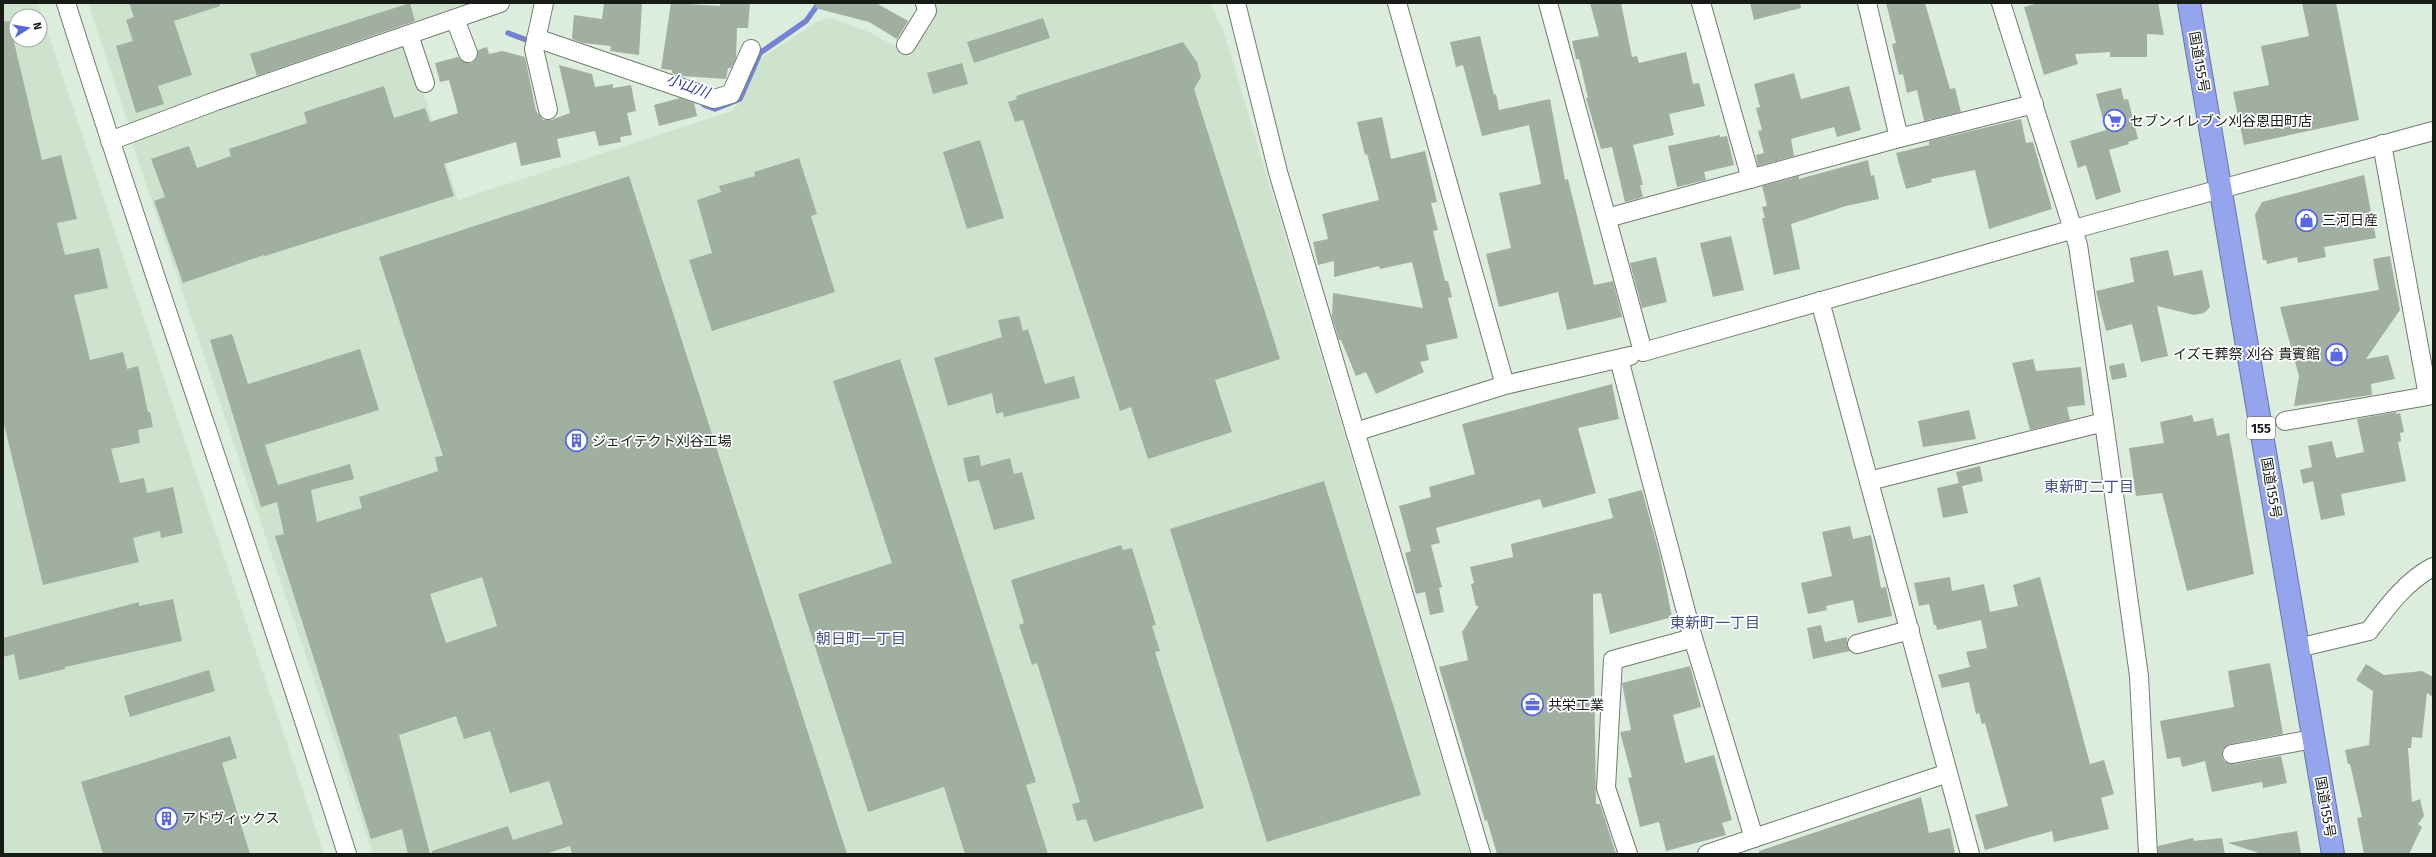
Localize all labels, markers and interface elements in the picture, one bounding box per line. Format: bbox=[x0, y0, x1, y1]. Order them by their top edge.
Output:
north arrow bbox=[8, 8, 48, 48]
text: N bbox=[30, 21, 44, 31]
street label: 国道155号 bbox=[2185, 30, 2213, 94]
water label: 小山川 bbox=[664, 70, 714, 103]
supermarket icon: セブンイレブン刈谷恩田町店 bbox=[2102, 108, 2128, 134]
place label: セブンイレブン刈谷恩田町店 bbox=[2130, 113, 2312, 130]
shop icon: 三河日産 bbox=[2294, 207, 2320, 233]
place label: 三河日産 bbox=[2322, 212, 2378, 229]
shop icon: イズモ葬祭 刈谷 貴賓館 bbox=[2323, 341, 2349, 367]
place label: イズモ葬祭 刈谷 貴賓館 bbox=[2173, 346, 2320, 363]
road number: 155 bbox=[2247, 417, 2275, 439]
building icon: ジェイテクト刈谷工場 bbox=[563, 428, 589, 454]
place label: ジェイテクト刈谷工場 bbox=[592, 433, 732, 450]
street label: 国道155号 bbox=[2257, 456, 2285, 520]
district label: 東新町二丁目 bbox=[2044, 478, 2134, 496]
district label: 東新町一丁目 bbox=[1670, 614, 1760, 632]
district label: 朝日町一丁目 bbox=[816, 630, 906, 648]
office icon: 共栄工業 bbox=[1519, 692, 1545, 718]
place label: 共栄工業 bbox=[1548, 697, 1604, 714]
street label: 国道155号 bbox=[2311, 775, 2339, 839]
building icon: アドヴィックス bbox=[153, 805, 179, 831]
place label: アドヴィックス bbox=[182, 810, 280, 827]

